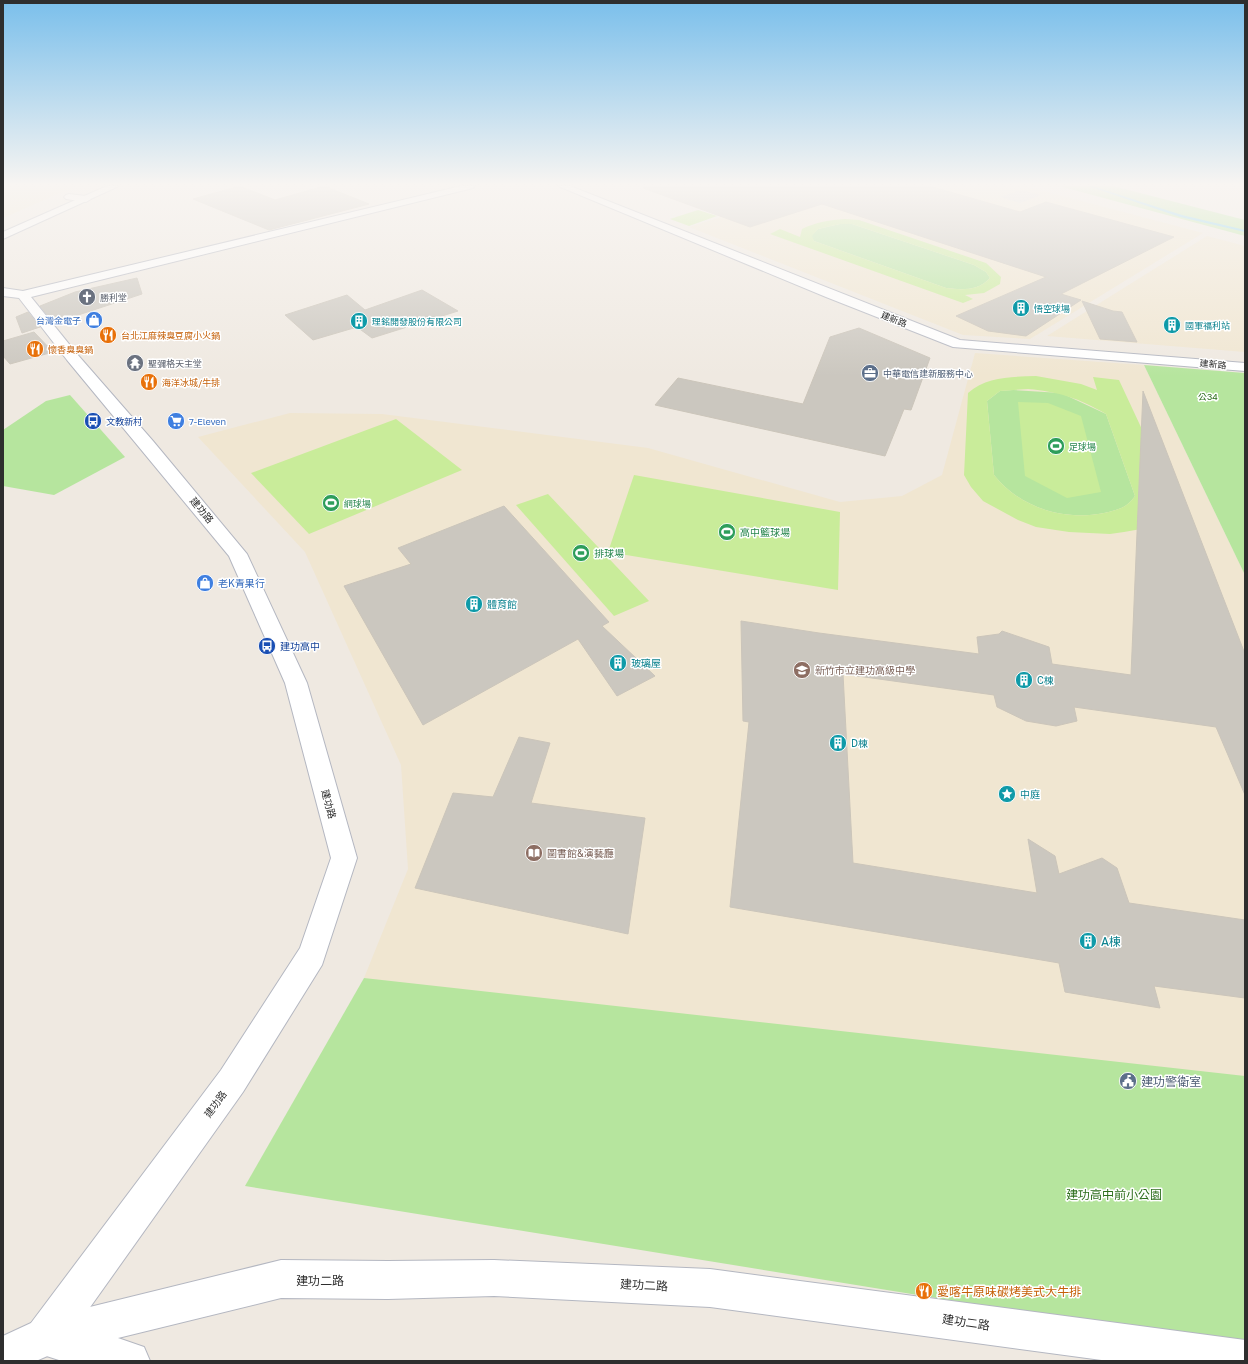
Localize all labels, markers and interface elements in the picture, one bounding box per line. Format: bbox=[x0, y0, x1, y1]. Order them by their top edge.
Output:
church icon: 勝利堂 bbox=[77, 287, 97, 307]
place label: 勝利堂 bbox=[100, 292, 127, 303]
building icon: 悟空球場 bbox=[1011, 298, 1031, 318]
place label: 悟空球場 bbox=[1034, 303, 1070, 314]
street label: 建新路 bbox=[879, 309, 909, 329]
shop icon: 台灣金電子 bbox=[84, 310, 104, 330]
building icon: 理銘開發股份有限公司 bbox=[349, 311, 369, 331]
place label: 台灣金電子 bbox=[36, 315, 81, 326]
building icon: 國軍福利站 bbox=[1162, 315, 1182, 335]
place label: 理銘開發股份有限公司 bbox=[372, 316, 462, 327]
place label: 國軍福利站 bbox=[1185, 320, 1230, 331]
restaurant icon: 台北江麻辣臭豆腐小火鍋 bbox=[98, 325, 118, 345]
place label: 台北江麻辣臭豆腐小火鍋 bbox=[121, 330, 220, 341]
restaurant icon: 懷香臭臭鍋 bbox=[25, 339, 45, 359]
place label: 懷香臭臭鍋 bbox=[48, 344, 93, 355]
temple icon: 聖彌格天主堂 bbox=[125, 353, 145, 373]
street label: 建新路 bbox=[1199, 357, 1227, 371]
place label: 聖彌格天主堂 bbox=[148, 358, 202, 369]
office icon: 中華電信建新服務中心 bbox=[860, 363, 880, 383]
place label: 中華電信建新服務中心 bbox=[883, 368, 973, 379]
restaurant icon: 海洋冰城/牛排 bbox=[139, 372, 159, 392]
place label: 海洋冰城/牛排 bbox=[162, 377, 220, 388]
park label: 公34 bbox=[1198, 391, 1218, 402]
bus stop icon: 文教新村 bbox=[83, 411, 103, 431]
supermarket icon: 7-Eleven bbox=[166, 411, 186, 431]
place label: 文教新村 bbox=[106, 416, 142, 427]
place label: 7-Eleven bbox=[189, 416, 226, 427]
sports icon: 足球場 bbox=[1046, 436, 1066, 456]
place label: 足球場 bbox=[1069, 441, 1096, 452]
sports icon: 網球場 bbox=[321, 493, 341, 513]
street label: 建功路 bbox=[188, 495, 216, 525]
place label: 網球場 bbox=[344, 498, 371, 509]
sports icon: 高中籃球場 bbox=[717, 522, 737, 542]
place label: 高中籃球場 bbox=[740, 526, 790, 538]
sports icon: 排球場 bbox=[571, 543, 591, 563]
place label: 排球場 bbox=[594, 547, 624, 559]
shop icon: 老K青果行 bbox=[195, 573, 215, 593]
place label: 老K青果行 bbox=[218, 577, 265, 589]
building icon: 體育館 bbox=[464, 594, 484, 614]
place label: 體育館 bbox=[487, 598, 517, 610]
bus stop icon: 建功高中 bbox=[257, 636, 277, 656]
place label: 建功高中 bbox=[280, 640, 320, 652]
building icon: 玻璃屋 bbox=[608, 653, 628, 673]
place label: 玻璃屋 bbox=[631, 657, 661, 669]
school or university icon: 新竹市立建功高級中學 bbox=[792, 660, 812, 680]
place label: 新竹市立建功高級中學 bbox=[815, 664, 915, 676]
building icon: C棟 bbox=[1014, 670, 1034, 690]
place label: C棟 bbox=[1037, 674, 1054, 686]
building icon: D棟 bbox=[828, 733, 848, 753]
place label: D棟 bbox=[851, 737, 868, 749]
place icon: 中庭 bbox=[997, 784, 1017, 804]
street label: 建功路 bbox=[319, 788, 339, 820]
place label: 中庭 bbox=[1020, 788, 1040, 800]
library icon: 圖書館&演藝廳 bbox=[524, 843, 544, 863]
place label: 圖書館&演藝廳 bbox=[547, 847, 614, 859]
building icon: A棟 bbox=[1078, 931, 1098, 951]
place label: A棟 bbox=[1101, 934, 1121, 949]
public building icon: 建功警衛室 bbox=[1118, 1071, 1138, 1091]
place label: 建功警衛室 bbox=[1141, 1074, 1201, 1089]
street label: 建功路 bbox=[201, 1088, 229, 1120]
park label: 建功高中前小公園 bbox=[1066, 1187, 1162, 1202]
street label: 建功二路 bbox=[296, 1273, 344, 1288]
street label: 建功二路 bbox=[620, 1276, 668, 1294]
restaurant icon: 愛喀牛原味碳烤美式大牛排 bbox=[914, 1281, 934, 1301]
place label: 愛喀牛原味碳烤美式大牛排 bbox=[937, 1284, 1081, 1299]
street label: 建功二路 bbox=[941, 1311, 991, 1333]

